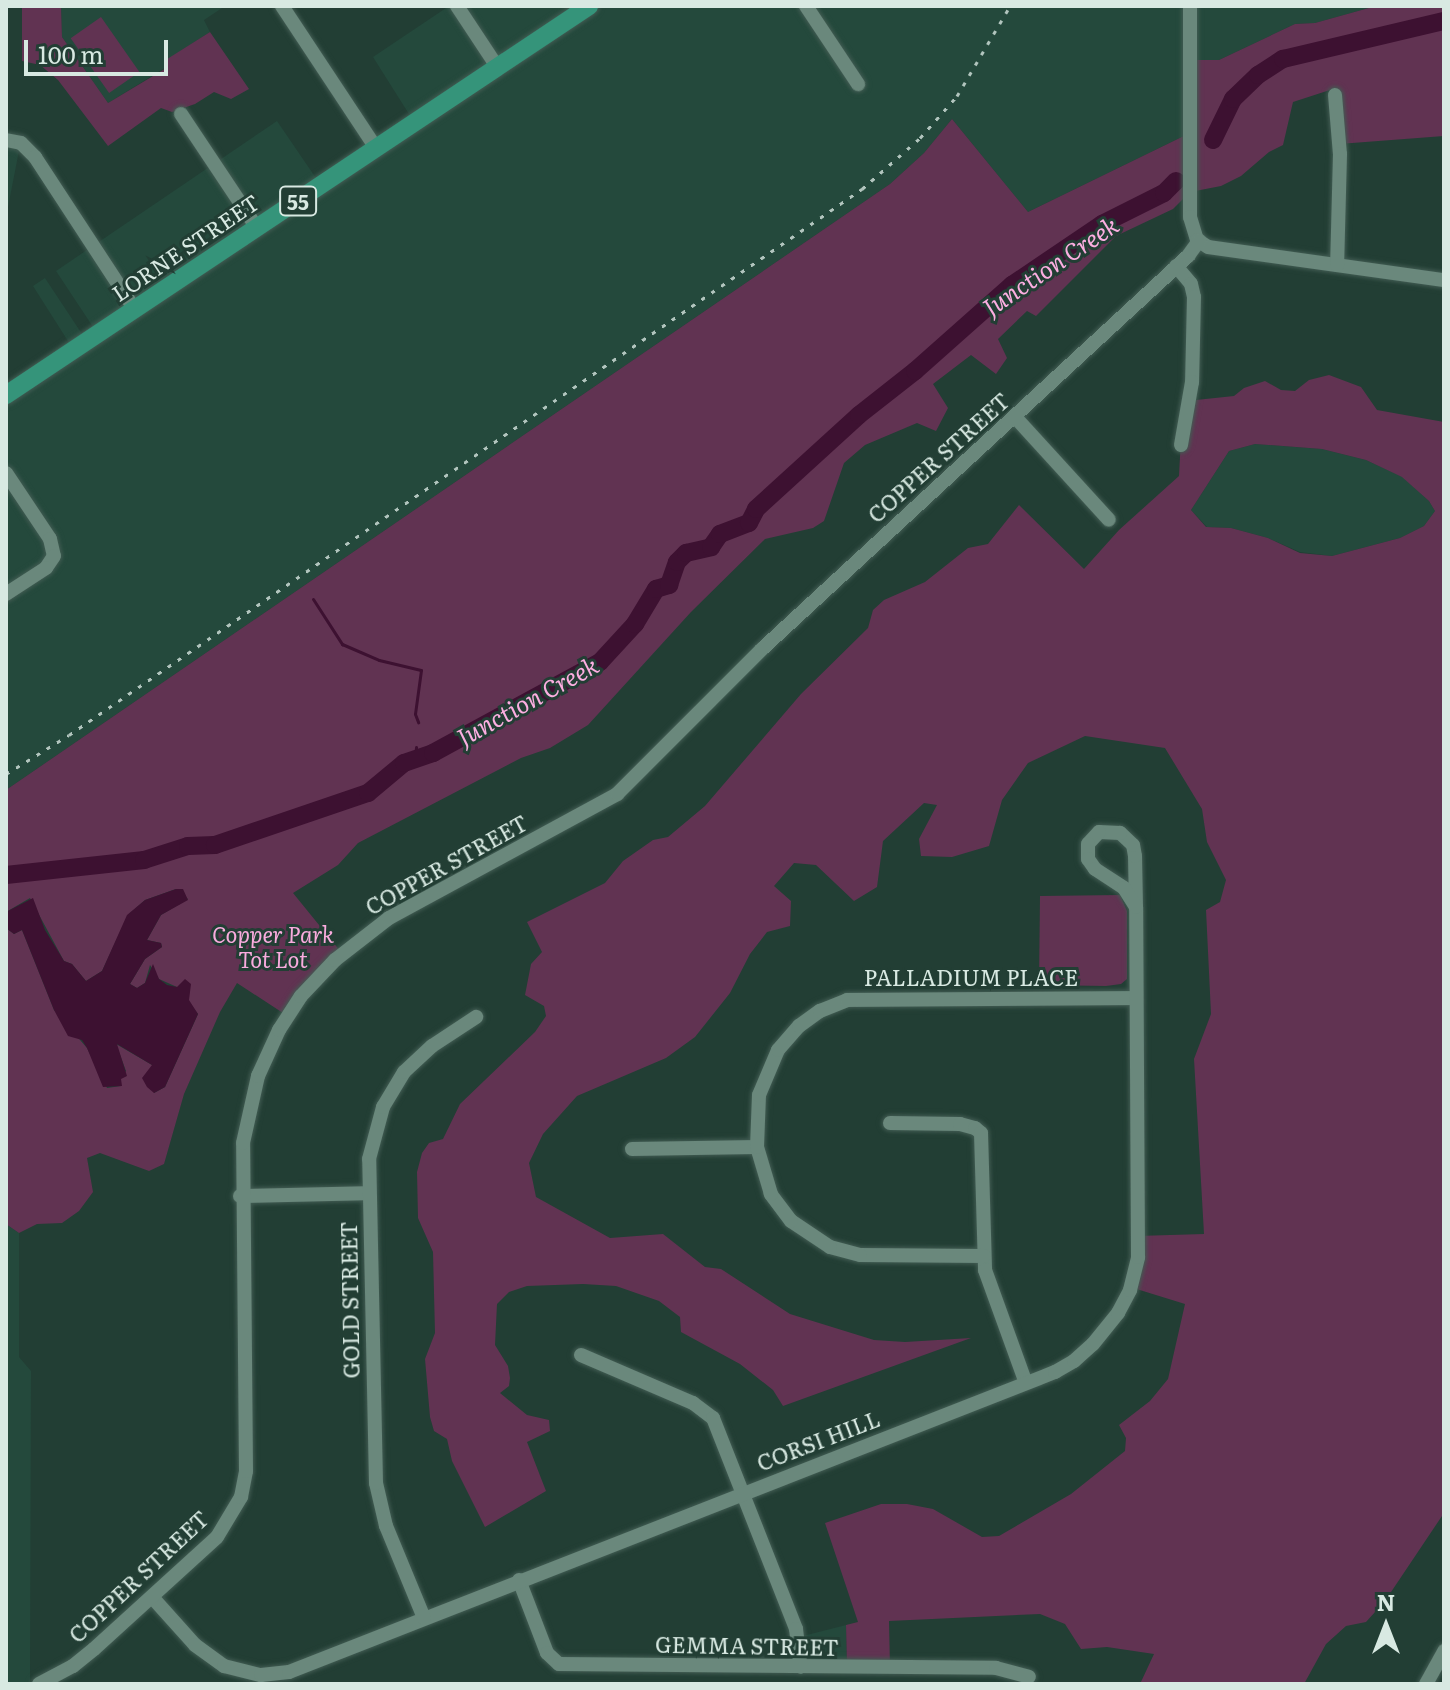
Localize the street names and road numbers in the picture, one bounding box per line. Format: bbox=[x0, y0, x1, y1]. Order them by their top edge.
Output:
road number: 55 bbox=[278, 185, 318, 217]
street label: LORNE STREET bbox=[106, 188, 264, 306]
street label: COPPER STREET bbox=[862, 387, 1014, 527]
street label: COPPER STREET bbox=[360, 809, 532, 919]
street label: PALLADIUM PLACE bbox=[864, 964, 1078, 990]
street label: GOLD STREET bbox=[334, 1221, 364, 1379]
street label: CORSI HILL bbox=[753, 1404, 883, 1476]
street label: COPPER STREET bbox=[63, 1505, 213, 1647]
street label: GEMMA STREET bbox=[655, 1630, 839, 1660]

